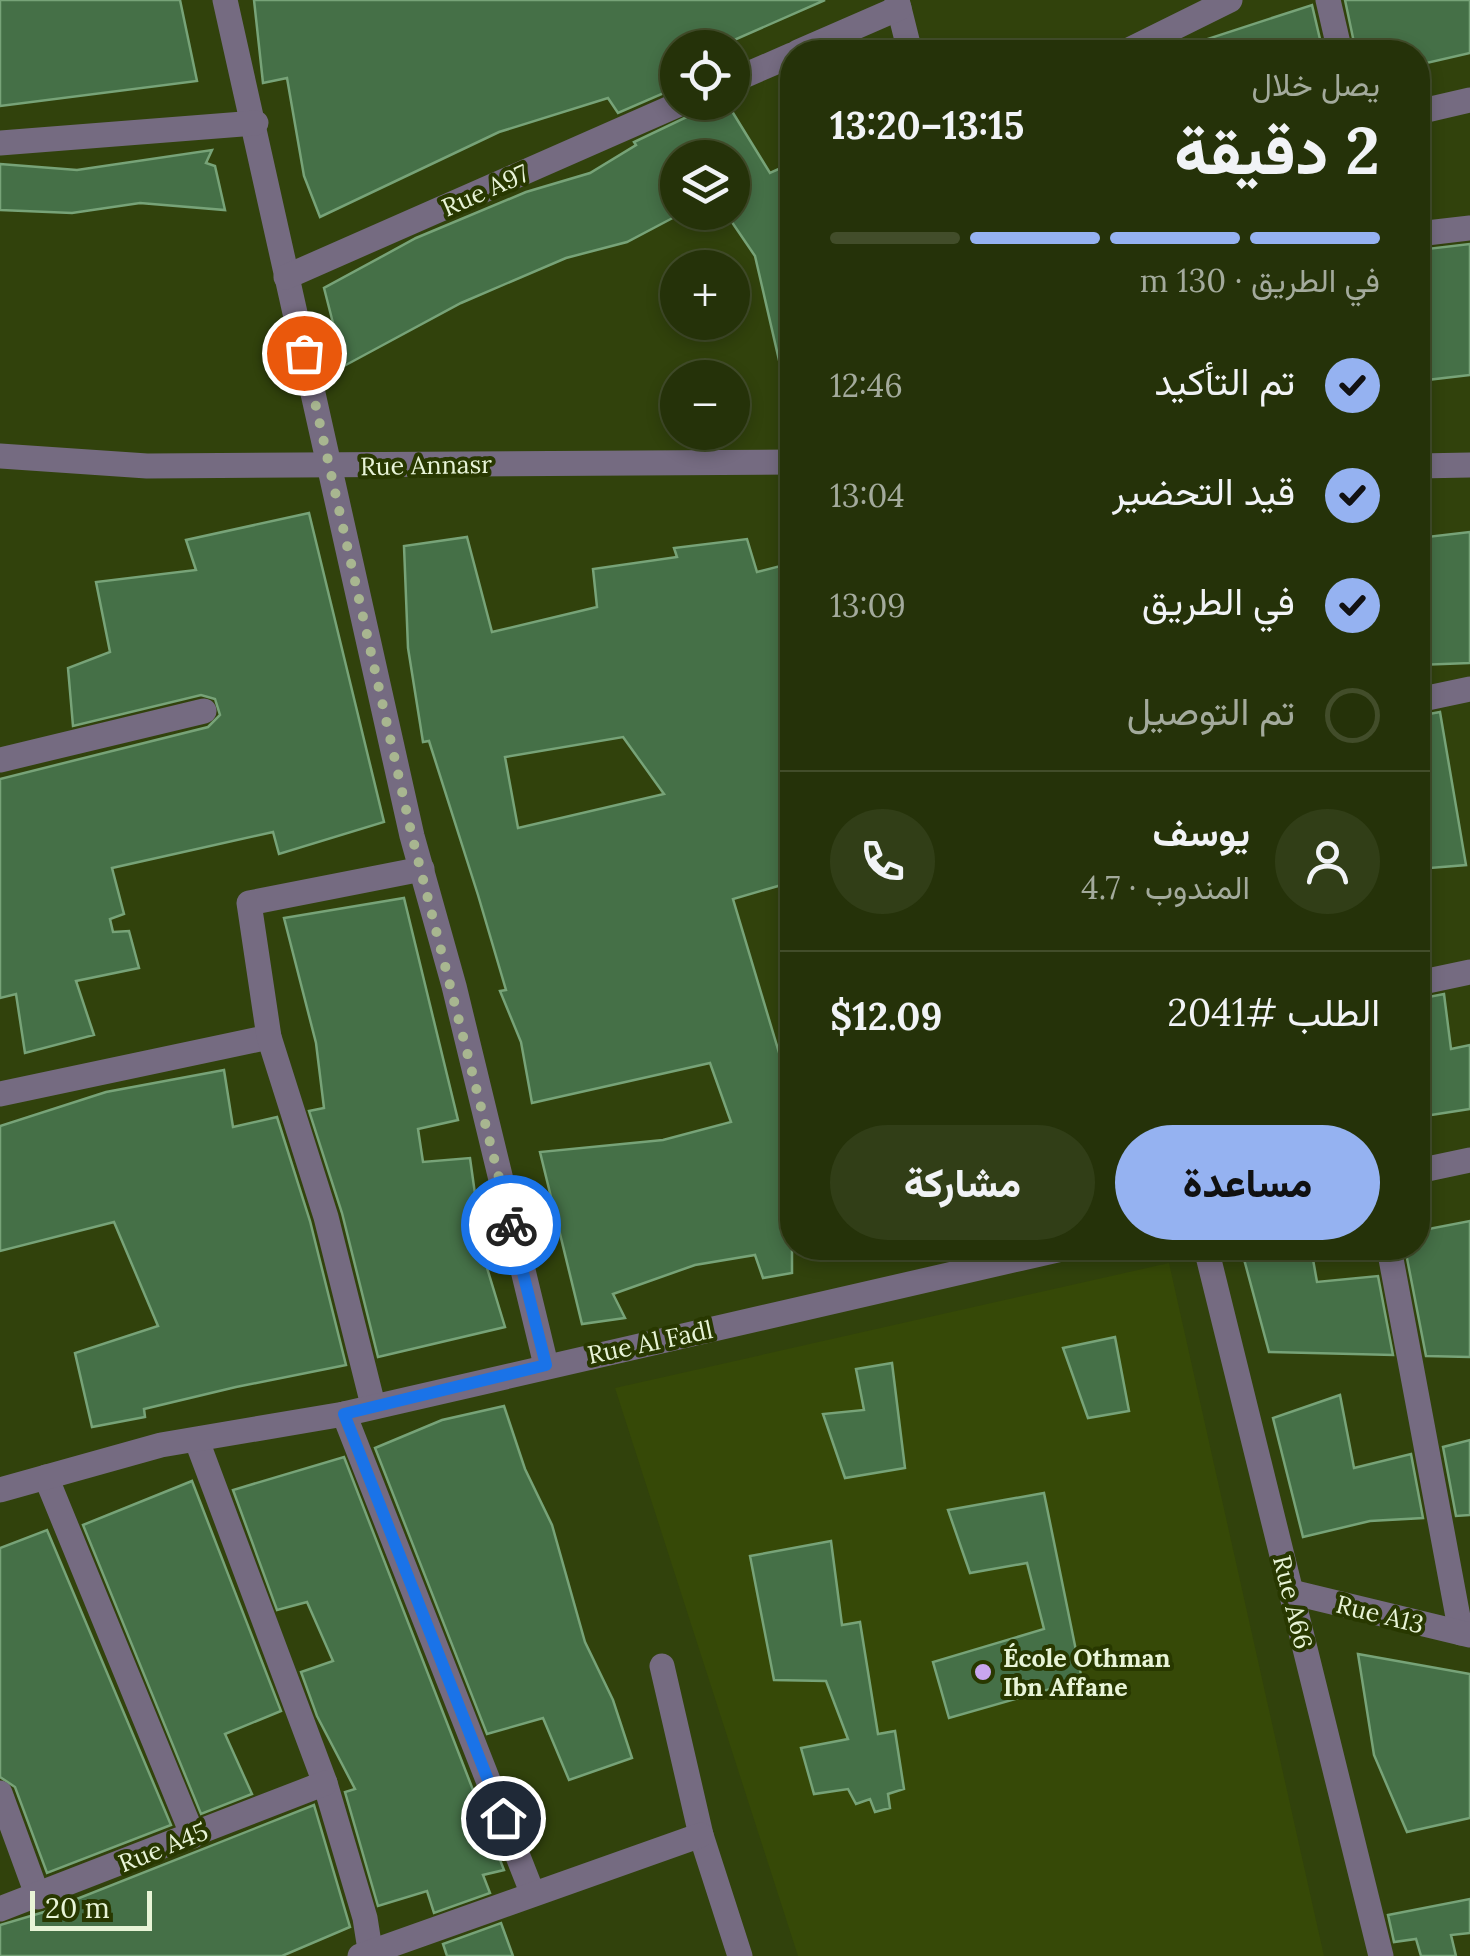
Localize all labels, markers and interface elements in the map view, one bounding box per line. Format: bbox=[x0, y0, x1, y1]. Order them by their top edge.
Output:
map controls bbox=[660, 30, 750, 450]
button: locate bbox=[660, 30, 750, 120]
text: يصل خلال bbox=[1251, 64, 1380, 105]
text: 13:15–13:20 bbox=[830, 101, 1024, 149]
text: 2 دقيقة bbox=[1174, 109, 1380, 192]
button: layers bbox=[660, 140, 750, 230]
street label: Rue A97 bbox=[437, 157, 534, 223]
button: + bbox=[660, 250, 750, 340]
text: في الطريق · 130 m bbox=[1140, 260, 1380, 301]
pin bbox=[262, 311, 347, 396]
icon: bag bbox=[277, 326, 332, 381]
text: تم التأكيد bbox=[1154, 357, 1295, 405]
icon: check bbox=[1325, 358, 1380, 413]
button: − bbox=[660, 360, 750, 450]
text: 12:46 bbox=[830, 365, 903, 406]
street label: Rue Annasr bbox=[360, 448, 492, 482]
text: قيد التحضير bbox=[1112, 467, 1295, 515]
icon: check bbox=[1325, 468, 1380, 523]
text: 13:04 bbox=[830, 475, 905, 516]
text: في الطريق bbox=[1142, 577, 1295, 625]
icon: check bbox=[1325, 578, 1380, 633]
text: 13:09 bbox=[830, 585, 906, 626]
text: تم التوصيل bbox=[1127, 687, 1295, 735]
text: يوسف bbox=[1153, 808, 1250, 856]
button: phone bbox=[830, 809, 935, 914]
button: person bbox=[1275, 809, 1380, 914]
text: المندوب · 4.7 bbox=[1081, 867, 1250, 908]
text: الطلب #2041 bbox=[1167, 988, 1380, 1036]
text: $12.09 bbox=[830, 992, 942, 1040]
button: مشاركة bbox=[830, 1125, 1095, 1240]
button: مساعدة bbox=[1115, 1125, 1380, 1240]
courier bbox=[461, 1175, 561, 1275]
icon: bike bbox=[484, 1198, 539, 1253]
street label: Rue Al Fadl bbox=[584, 1313, 716, 1371]
street label: Rue A66 bbox=[1266, 1552, 1320, 1652]
street label: Rue A13 bbox=[1333, 1588, 1427, 1640]
place label: École Othman Ibn Affane bbox=[1003, 1642, 1170, 1703]
marker: École Othman Ibn Affane bbox=[972, 1661, 994, 1683]
pin bbox=[461, 1776, 546, 1861]
icon: home bbox=[476, 1791, 531, 1846]
street label: Rue A45 bbox=[114, 1815, 212, 1879]
scale bar bbox=[30, 1886, 152, 1930]
text: 20 m bbox=[45, 1890, 110, 1926]

